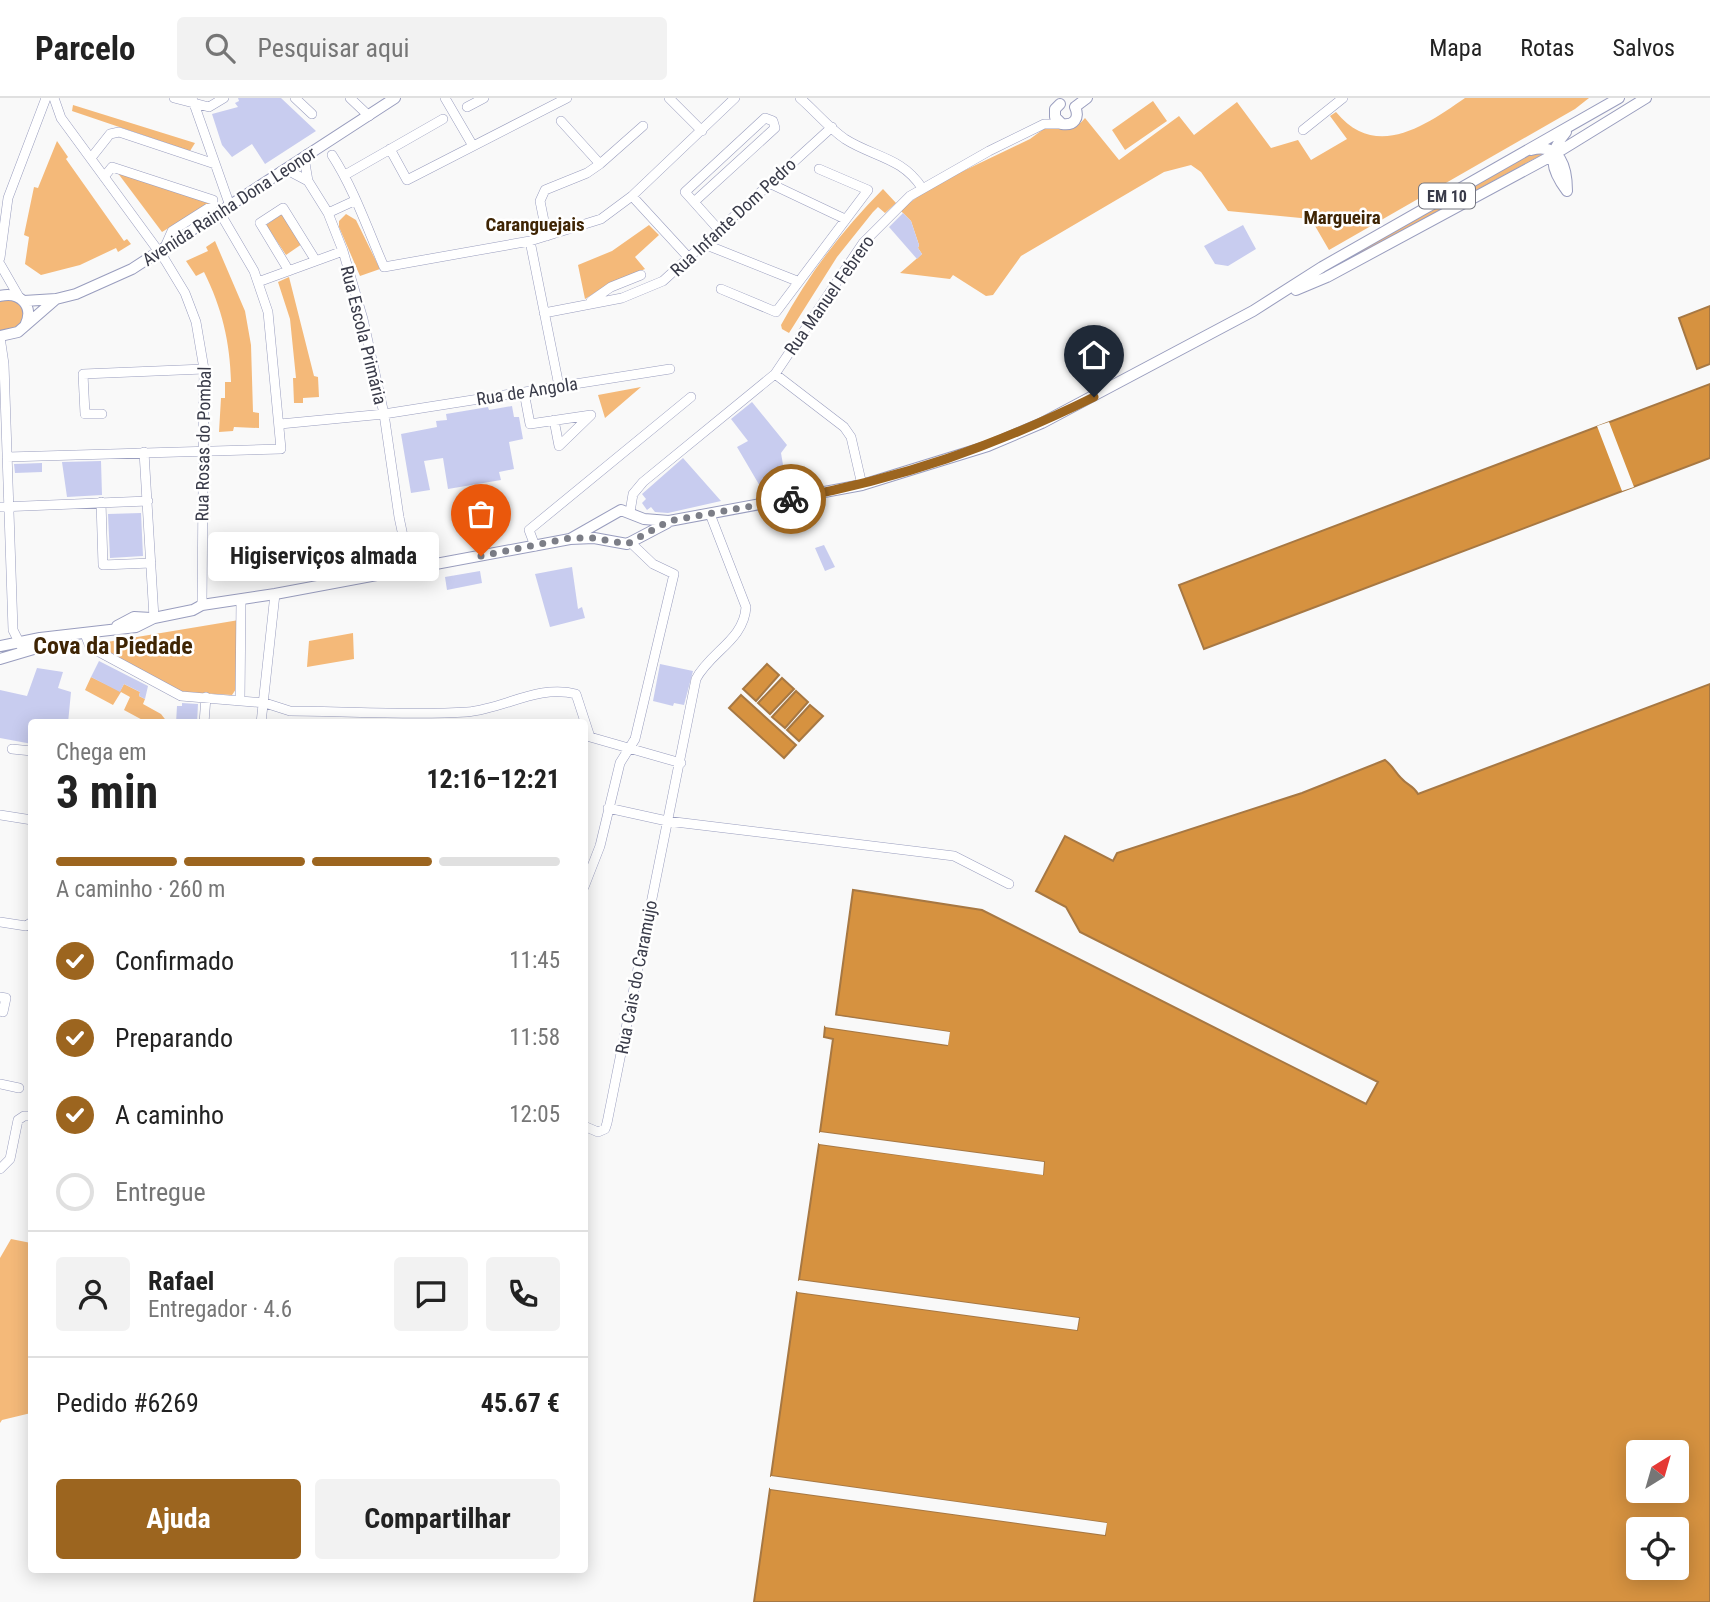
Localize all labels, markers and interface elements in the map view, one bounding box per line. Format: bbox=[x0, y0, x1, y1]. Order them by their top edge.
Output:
search box bbox=[177, 17, 667, 80]
text: Parcelo bbox=[35, 29, 135, 68]
icon: search bbox=[201, 29, 239, 67]
text: Pesquisar aqui bbox=[257, 33, 410, 63]
text: Mapa bbox=[1429, 34, 1482, 62]
text: Rotas bbox=[1520, 34, 1574, 62]
text: Salvos bbox=[1612, 34, 1675, 62]
street label: Avenida Rainha Dona Leonor bbox=[138, 142, 320, 270]
street label: Rua Infante Dom Pedro bbox=[666, 153, 800, 281]
road number: EM 10 bbox=[1419, 184, 1475, 208]
district label: Margueira bbox=[1303, 206, 1381, 229]
district label: Caranguejais bbox=[485, 213, 585, 236]
street label: Rua Manuel Febrero bbox=[780, 231, 878, 359]
street label: Rua Escola Primária bbox=[337, 263, 391, 407]
pin bbox=[1064, 325, 1124, 397]
icon: home bbox=[1075, 336, 1113, 374]
street label: Rua Rosas do Pombal bbox=[191, 366, 215, 522]
street label: Rua de Angola bbox=[475, 373, 579, 409]
courier bbox=[756, 464, 826, 534]
icon: bike bbox=[772, 480, 810, 518]
pin bbox=[451, 484, 511, 556]
icon: bag bbox=[462, 495, 500, 533]
callout: Higiserviços almada bbox=[208, 532, 439, 580]
text: Higiserviços almada bbox=[230, 543, 417, 570]
district label: Cova da Piedade bbox=[33, 632, 193, 660]
text: Chega em bbox=[56, 739, 147, 766]
text: 12:16–12:21 bbox=[426, 764, 560, 794]
text: 3 min bbox=[56, 765, 158, 819]
text: A caminho · 260 m bbox=[56, 876, 225, 903]
street label: Rua Cais do Caramujo bbox=[611, 898, 661, 1056]
icon: check bbox=[56, 942, 94, 980]
text: Confirmado bbox=[115, 946, 234, 976]
text: 11:45 bbox=[509, 947, 560, 974]
icon: check bbox=[56, 1019, 94, 1057]
text: Preparando bbox=[115, 1023, 233, 1053]
text: 11:58 bbox=[509, 1024, 560, 1051]
icon: check bbox=[56, 1096, 94, 1134]
text: A caminho bbox=[115, 1100, 224, 1130]
text: 12:05 bbox=[509, 1101, 560, 1128]
text: Entregue bbox=[115, 1177, 206, 1207]
button: person bbox=[56, 1257, 130, 1331]
button: chat bbox=[394, 1257, 468, 1331]
button: phone bbox=[486, 1257, 560, 1331]
text: Rafael bbox=[148, 1266, 214, 1296]
text: Entregador · 4.6 bbox=[148, 1296, 292, 1323]
text: Pedido #6269 bbox=[56, 1388, 199, 1418]
text: 45.67 € bbox=[481, 1388, 560, 1418]
north arrow bbox=[1626, 1440, 1689, 1503]
map controls bbox=[1626, 1440, 1689, 1580]
button: Ajuda bbox=[56, 1479, 301, 1559]
button: Compartilhar bbox=[315, 1479, 560, 1559]
button: locate bbox=[1626, 1517, 1689, 1580]

